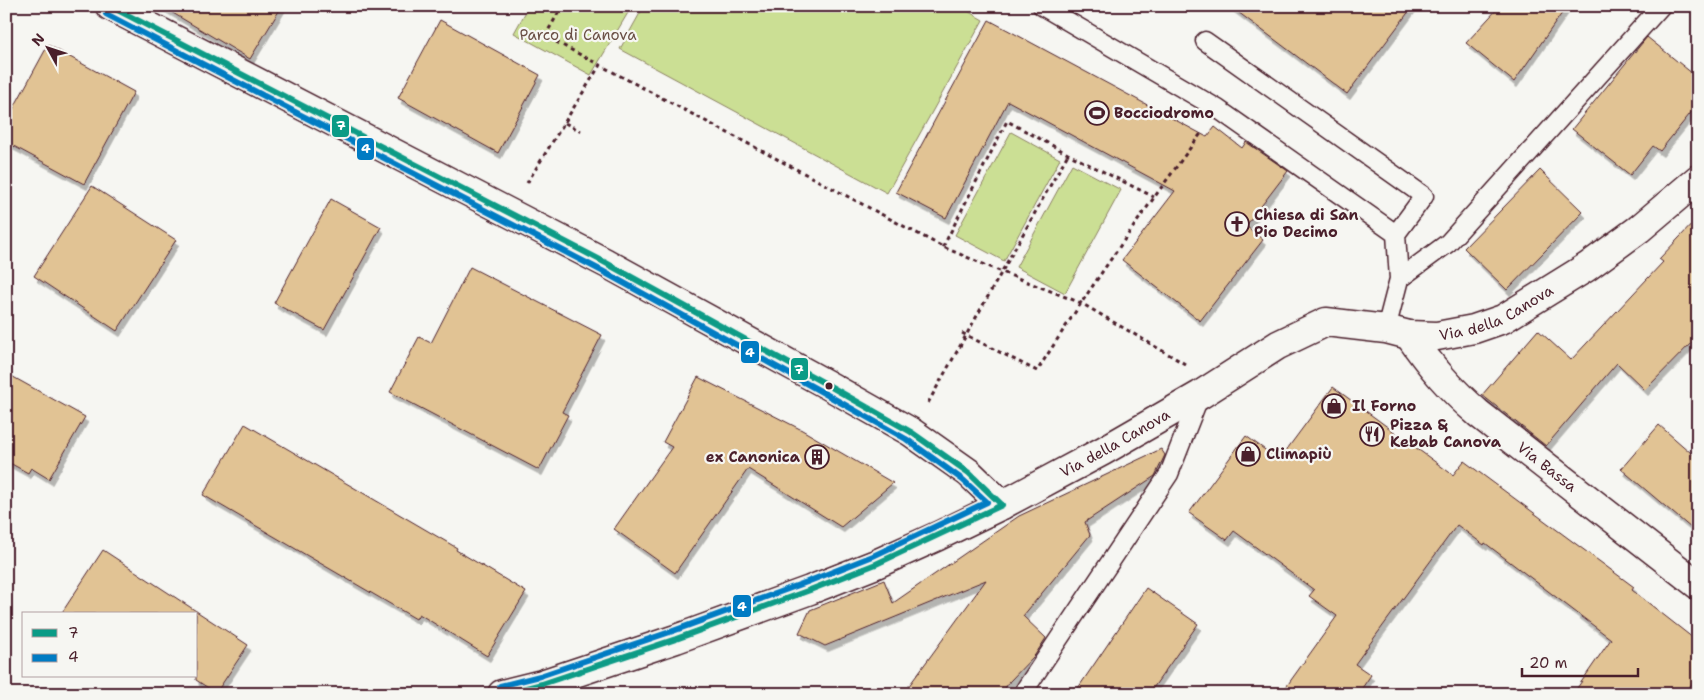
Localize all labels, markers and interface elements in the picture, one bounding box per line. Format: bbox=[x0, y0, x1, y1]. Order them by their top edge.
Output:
north arrow bbox=[22, 22, 72, 72]
park label: Parco di Canova bbox=[520, 25, 637, 45]
text: N bbox=[28, 30, 49, 50]
sports icon: Bocciodromo bbox=[1084, 100, 1110, 126]
place label: Bocciodromo bbox=[1114, 103, 1214, 123]
line badge: 7 bbox=[331, 114, 350, 138]
text: 7 bbox=[336, 116, 346, 134]
line badge: 4 bbox=[356, 137, 375, 161]
text: 4 bbox=[361, 139, 371, 157]
place label: Chiesa di San Pio Decimo bbox=[1254, 205, 1359, 242]
church icon: Chiesa di San Pio Decimo bbox=[1224, 211, 1250, 237]
street label: Via della Canova bbox=[1438, 280, 1558, 345]
line badge: 4 bbox=[740, 340, 760, 364]
text: 4 bbox=[745, 343, 755, 361]
line badge: 7 bbox=[790, 357, 809, 381]
text: 7 bbox=[794, 360, 804, 378]
unlabelled marker bbox=[824, 381, 834, 391]
shop icon: Il Forno bbox=[1321, 393, 1347, 419]
place label: Il Forno bbox=[1352, 396, 1417, 416]
street label: Via della Canova bbox=[1056, 404, 1174, 482]
place label: Pizza & Kebab Canova bbox=[1390, 415, 1502, 452]
restaurant icon: Pizza & Kebab Canova bbox=[1359, 421, 1385, 447]
street label: Via Bassa bbox=[1513, 437, 1581, 497]
shop icon: Climapiù bbox=[1235, 441, 1261, 467]
building icon: ex Canonica bbox=[804, 444, 830, 470]
place label: Climapiù bbox=[1266, 444, 1332, 464]
place label: ex Canonica bbox=[706, 447, 801, 467]
line badge: 4 bbox=[732, 594, 752, 618]
text: 4 bbox=[737, 597, 747, 615]
legend bbox=[22, 612, 198, 678]
text: 7 bbox=[68, 623, 79, 643]
scale bar bbox=[1522, 645, 1638, 677]
text: 4 bbox=[68, 647, 79, 667]
text: 20 m bbox=[1529, 653, 1568, 673]

